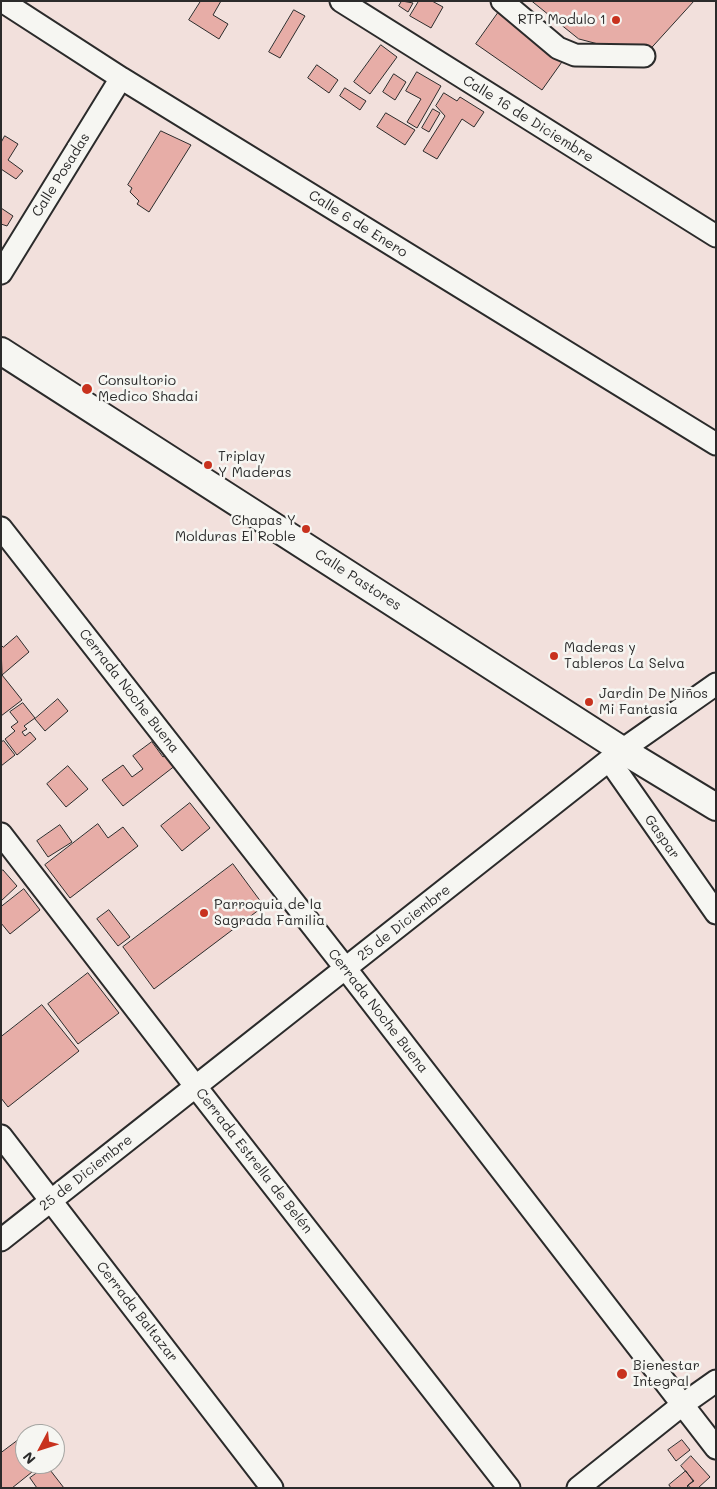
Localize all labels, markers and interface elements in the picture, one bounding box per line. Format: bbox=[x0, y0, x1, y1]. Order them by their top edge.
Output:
place label: RTP Modulo 1 bbox=[518, 12, 606, 28]
marker: RTP Modulo 1 bbox=[610, 14, 622, 26]
street label: Calle 16 de Diciembre bbox=[460, 72, 596, 166]
street label: Calle Posadas bbox=[29, 130, 93, 220]
street label: Calle 6 de Enero bbox=[305, 187, 411, 261]
place label: Consultorio Medico Shadai bbox=[98, 373, 198, 406]
marker: Consultorio Medico Shadai bbox=[80, 382, 94, 396]
place label: Triplay Y Maderas bbox=[218, 449, 292, 482]
marker: Triplay Y Maderas bbox=[202, 459, 214, 471]
place label: Chapas Y Molduras El Roble bbox=[175, 513, 296, 546]
marker: Chapas Y Molduras El Roble bbox=[300, 523, 312, 535]
street label: Calle Pastores bbox=[312, 546, 404, 614]
street label: Cerrada Noche Buena bbox=[75, 626, 183, 756]
place label: Maderas y Tableros La Selva bbox=[564, 640, 685, 672]
marker: Maderas y Tableros La Selva bbox=[548, 650, 560, 662]
place label: Jardin De Niños Mi Fantasia bbox=[599, 686, 708, 719]
marker: Jardin De Niños Mi Fantasia bbox=[583, 696, 595, 708]
street label: Gaspar bbox=[641, 812, 683, 862]
street label: 25 de Diciembre bbox=[354, 881, 454, 965]
place label: Parroquia de la Sagrada Familia bbox=[214, 897, 325, 930]
marker: Parroquia de la Sagrada Familia bbox=[198, 907, 210, 919]
street label: Cerrada Noche Buena bbox=[324, 946, 432, 1076]
street label: Cerrada Estrella de Belén bbox=[192, 1085, 316, 1237]
street label: 25 de Diciembre bbox=[36, 1131, 136, 1215]
street label: Cerrada Baltazar bbox=[93, 1258, 181, 1366]
place label: Bienestar Integral bbox=[633, 1358, 700, 1390]
marker: Bienestar Integral bbox=[615, 1367, 629, 1381]
north arrow bbox=[15, 1424, 65, 1474]
text: N bbox=[18, 1448, 40, 1469]

